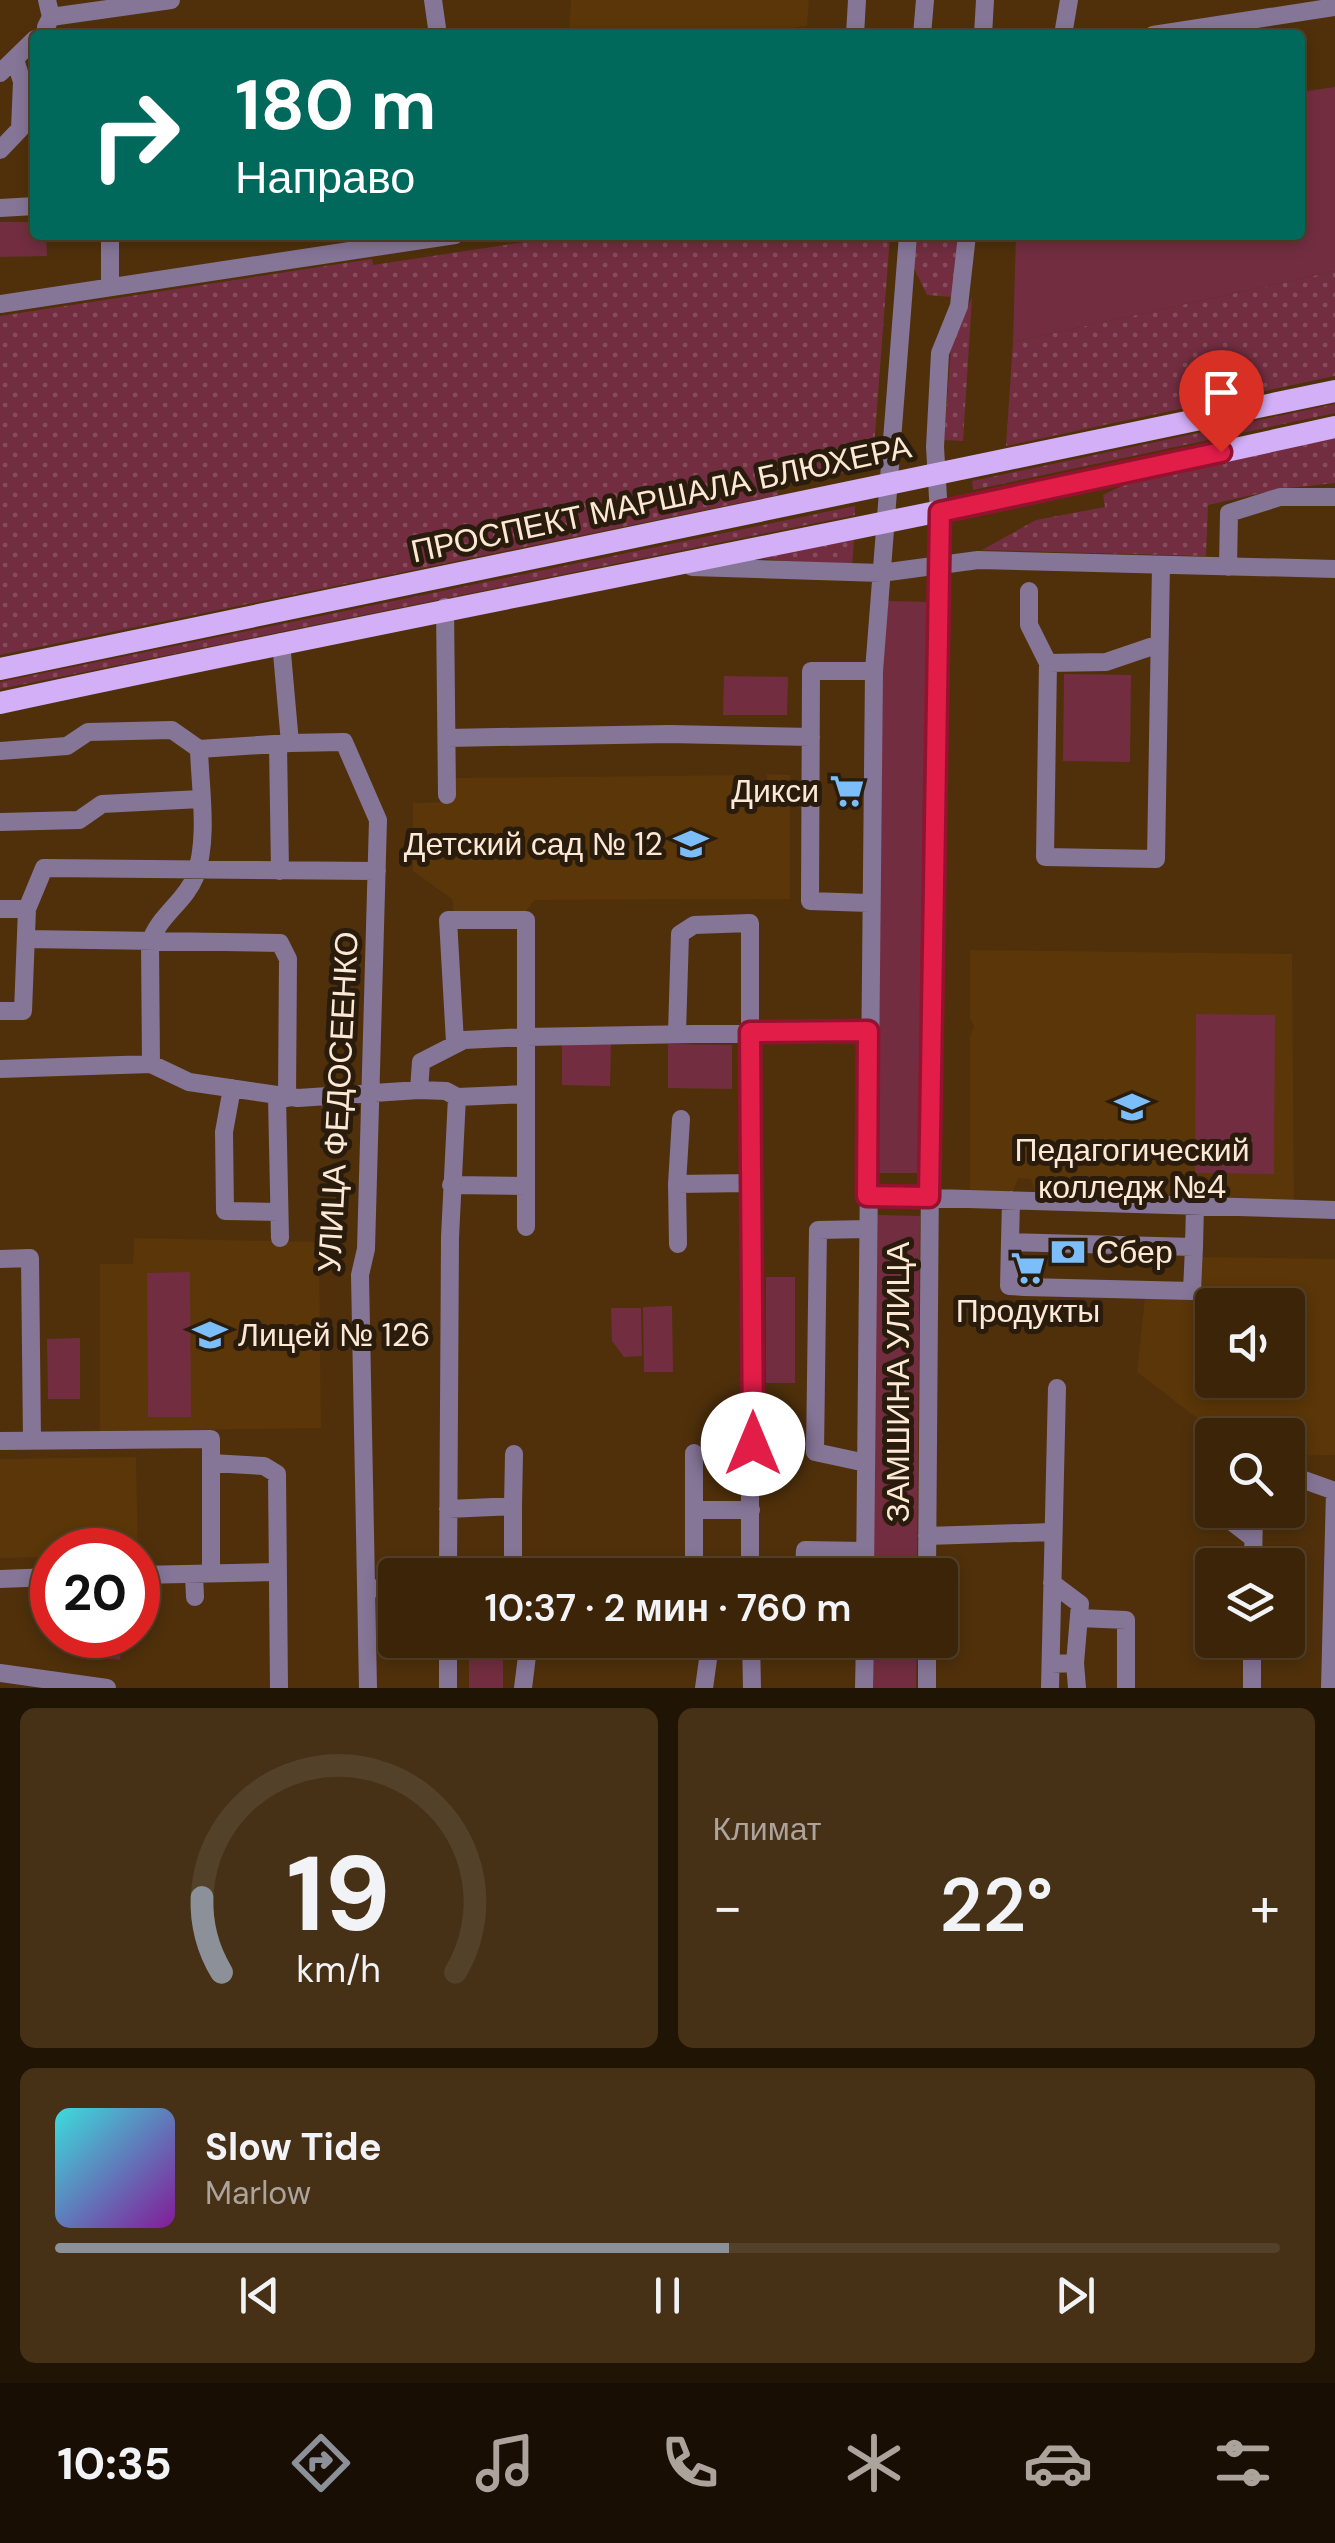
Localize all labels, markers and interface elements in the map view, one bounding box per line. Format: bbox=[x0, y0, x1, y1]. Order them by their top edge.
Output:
text: 180 m bbox=[235, 60, 436, 151]
icon: right bbox=[70, 70, 200, 200]
text: Направо bbox=[235, 148, 415, 207]
pin bbox=[1179, 350, 1264, 453]
icon: arrive bbox=[1194, 365, 1249, 420]
street label: ПРОСПЕКТ МАРШАЛА БЛЮХЕРА bbox=[407, 425, 916, 573]
place label: Дикси bbox=[731, 770, 819, 812]
supermarket icon: Дикси bbox=[828, 772, 866, 810]
place label: Детский сад № 12 bbox=[404, 823, 663, 865]
school or university icon: Детский сад № 12 bbox=[672, 825, 710, 863]
street label: УЛИЦА ФЕДОСЕЕНКО bbox=[308, 931, 368, 1273]
school or university icon: Педагогический колледж №4 bbox=[1113, 1088, 1151, 1126]
place label: Педагогический колледж №4 bbox=[1014, 1129, 1250, 1208]
place label: Сбер bbox=[1096, 1231, 1173, 1273]
bank icon: Сбер bbox=[1049, 1233, 1087, 1271]
street label: ЗАМШИНА УЛИЦА bbox=[877, 1241, 919, 1522]
supermarket icon: Продукты bbox=[1009, 1249, 1047, 1287]
map controls bbox=[1195, 1288, 1305, 1658]
button: sound bbox=[1195, 1288, 1305, 1398]
place label: Продукты bbox=[956, 1290, 1100, 1332]
place label: Лицей № 126 bbox=[238, 1314, 430, 1356]
school or university icon: Лицей № 126 bbox=[191, 1316, 229, 1354]
position arrow bbox=[701, 1392, 805, 1496]
button: search bbox=[1195, 1418, 1305, 1528]
speed limit sign: 20 bbox=[30, 1528, 160, 1658]
button: layers bbox=[1195, 1548, 1305, 1658]
text: 10:37 · 2 мин · 760 m bbox=[484, 1583, 852, 1633]
text: Климат bbox=[713, 1808, 821, 1850]
text: 19 bbox=[287, 1827, 391, 1962]
text: 22° bbox=[940, 1857, 1053, 1954]
text: − bbox=[713, 1871, 743, 1943]
text: + bbox=[1250, 1871, 1280, 1943]
text: km/h bbox=[297, 1947, 381, 1993]
text: Slow Tide bbox=[205, 2122, 382, 2172]
text: Marlow bbox=[205, 2172, 311, 2214]
icon: previous bbox=[232, 2268, 287, 2323]
icon: pause bbox=[640, 2268, 695, 2323]
icon: next bbox=[1048, 2268, 1103, 2323]
icon: directions bbox=[286, 2428, 356, 2498]
icon: music bbox=[470, 2428, 540, 2498]
icon: phone bbox=[655, 2428, 725, 2498]
icon: climate bbox=[839, 2428, 909, 2498]
icon: car bbox=[1023, 2428, 1093, 2498]
icon: filters bbox=[1208, 2428, 1278, 2498]
text: 10:35 bbox=[57, 2434, 172, 2493]

